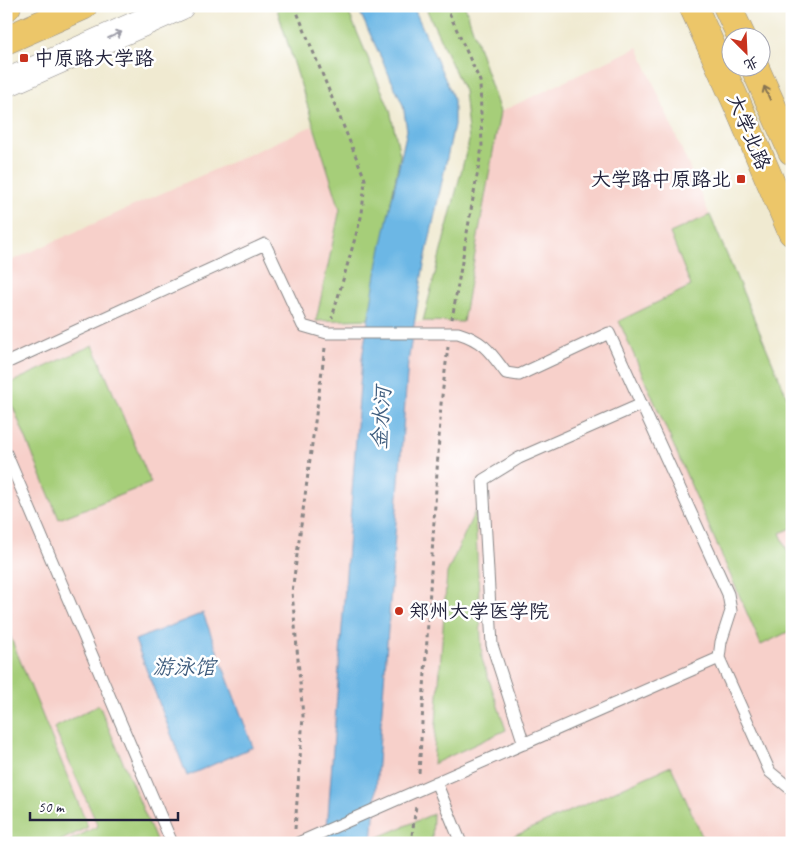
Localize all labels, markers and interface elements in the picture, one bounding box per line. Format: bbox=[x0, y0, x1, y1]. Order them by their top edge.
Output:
north arrow bbox=[720, 28, 770, 78]
one-way arrow bbox=[107, 29, 122, 39]
place label: 中原路大学路 bbox=[34, 46, 155, 71]
marker: 中原路大学路 bbox=[18, 52, 30, 64]
text: 北 bbox=[741, 53, 761, 74]
one-way arrow bbox=[762, 86, 771, 101]
street label: 大学北路 bbox=[722, 90, 777, 175]
place label: 大学路中原路北 bbox=[591, 167, 731, 192]
marker: 大学路中原路北 bbox=[735, 173, 747, 185]
water label: 金水河 bbox=[366, 383, 396, 450]
place label: 郑州大学医学院 bbox=[409, 599, 549, 624]
marker: 郑州大学医学院 bbox=[393, 605, 405, 617]
water label: 游泳馆 bbox=[153, 654, 218, 680]
scale bar bbox=[30, 789, 178, 821]
text: 50 m bbox=[38, 798, 65, 817]

